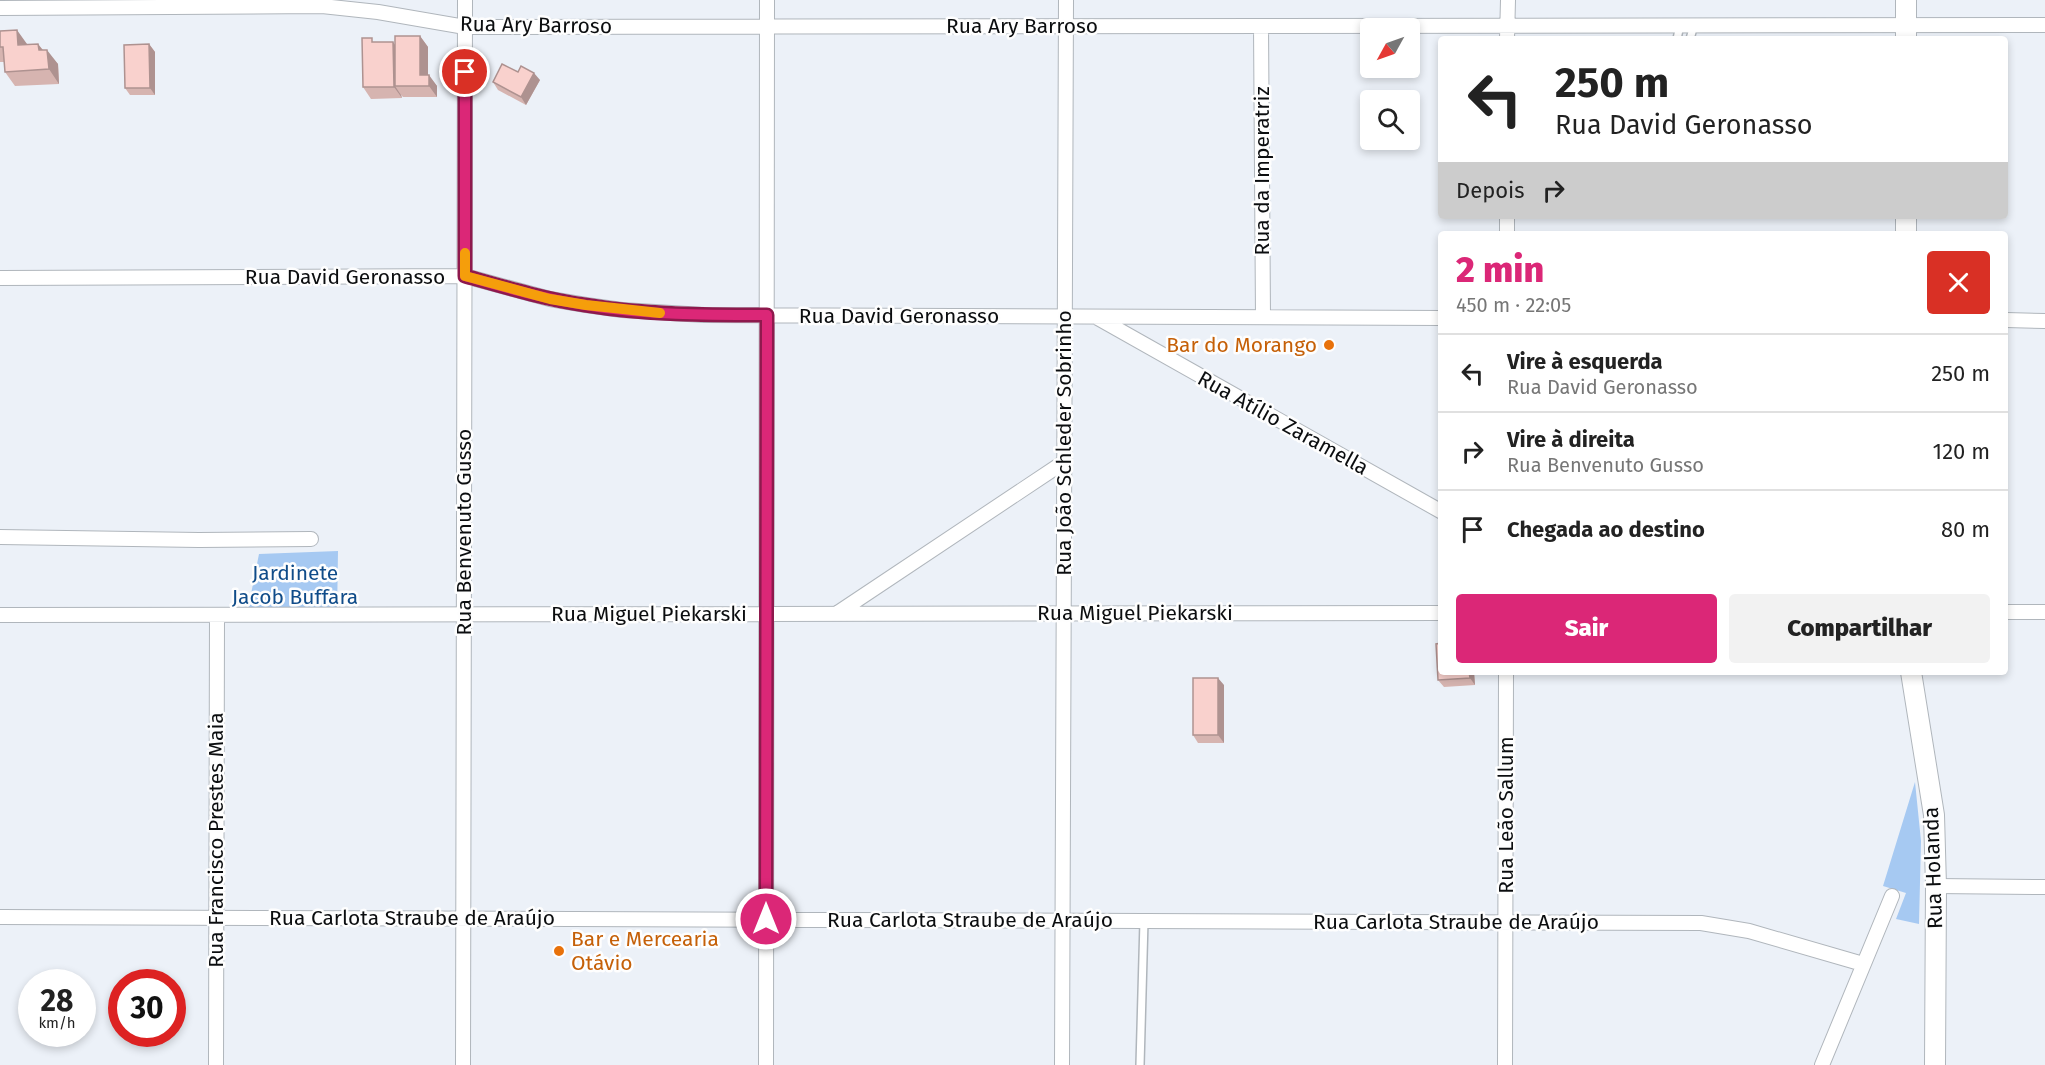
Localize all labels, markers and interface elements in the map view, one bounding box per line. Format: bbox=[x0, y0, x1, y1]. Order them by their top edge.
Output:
street label: Rua Ary Barroso bbox=[460, 11, 612, 39]
street label: Rua Ary Barroso bbox=[946, 13, 1098, 39]
north arrow bbox=[1360, 18, 1420, 78]
map controls bbox=[1360, 18, 1420, 150]
pin bbox=[439, 46, 490, 97]
icon: arrive bbox=[448, 55, 481, 88]
text: 250 m bbox=[1555, 58, 1669, 108]
icon: left bbox=[1456, 60, 1534, 138]
street label: Rua da Imperatriz bbox=[1249, 86, 1275, 256]
button: search bbox=[1360, 90, 1420, 150]
text: Rua David Geronasso bbox=[1555, 109, 1813, 141]
icon: right bbox=[1537, 174, 1570, 207]
text: Depois bbox=[1456, 177, 1525, 204]
text: 2 min bbox=[1456, 248, 1544, 292]
button: close bbox=[1927, 251, 1990, 314]
street label: Rua David Geronasso bbox=[245, 264, 445, 290]
text: 450 m · 22:05 bbox=[1456, 293, 1571, 317]
street label: Rua David Geronasso bbox=[799, 303, 999, 329]
street label: Rua João Schleder Sobrinho bbox=[1051, 310, 1077, 576]
place label: Bar do Morango bbox=[1166, 332, 1317, 358]
marker: Bar do Morango bbox=[1322, 338, 1336, 352]
text: Vire à esquerda bbox=[1507, 348, 1663, 375]
icon: left bbox=[1456, 357, 1489, 390]
text: 250 m bbox=[1931, 360, 1990, 387]
street label: Rua Atílio Zaramella bbox=[1193, 365, 1373, 481]
text: Rua David Geronasso bbox=[1507, 375, 1698, 399]
text: Vire à direita bbox=[1507, 426, 1635, 453]
street label: Rua Benvenuto Gusso bbox=[451, 429, 477, 635]
icon: right bbox=[1456, 435, 1489, 468]
text: 120 m bbox=[1933, 438, 1990, 465]
text: Rua Benvenuto Gusso bbox=[1507, 453, 1704, 477]
icon: arrive bbox=[1456, 513, 1489, 546]
text: Chegada ao destino bbox=[1507, 516, 1705, 543]
text: 80 m bbox=[1941, 516, 1990, 543]
park label: Jardinete Jacob Buffara bbox=[232, 560, 358, 610]
button: Sair bbox=[1456, 594, 1717, 663]
button: Compartilhar bbox=[1729, 594, 1990, 663]
street label: Rua Miguel Piekarski bbox=[1037, 600, 1233, 626]
street label: Rua Miguel Piekarski bbox=[551, 601, 747, 627]
street label: Rua Francisco Prestes Maia bbox=[203, 712, 229, 968]
street label: Rua Leão Sallum bbox=[1493, 736, 1519, 894]
street label: Rua Holanda bbox=[1918, 806, 1948, 930]
position arrow bbox=[734, 887, 798, 951]
street label: Rua Carlota Straube de Araújo bbox=[269, 905, 555, 931]
street label: Rua Carlota Straube de Araújo bbox=[827, 907, 1113, 933]
street label: Rua Carlota Straube de Araújo bbox=[1313, 909, 1599, 935]
place label: Bar e Mercearia Otávio bbox=[571, 926, 719, 976]
marker: Bar e Mercearia Otávio bbox=[552, 944, 566, 958]
speed limit sign: 30 bbox=[108, 969, 186, 1047]
text: 28 bbox=[41, 983, 73, 1019]
text: km/h bbox=[38, 1014, 76, 1032]

